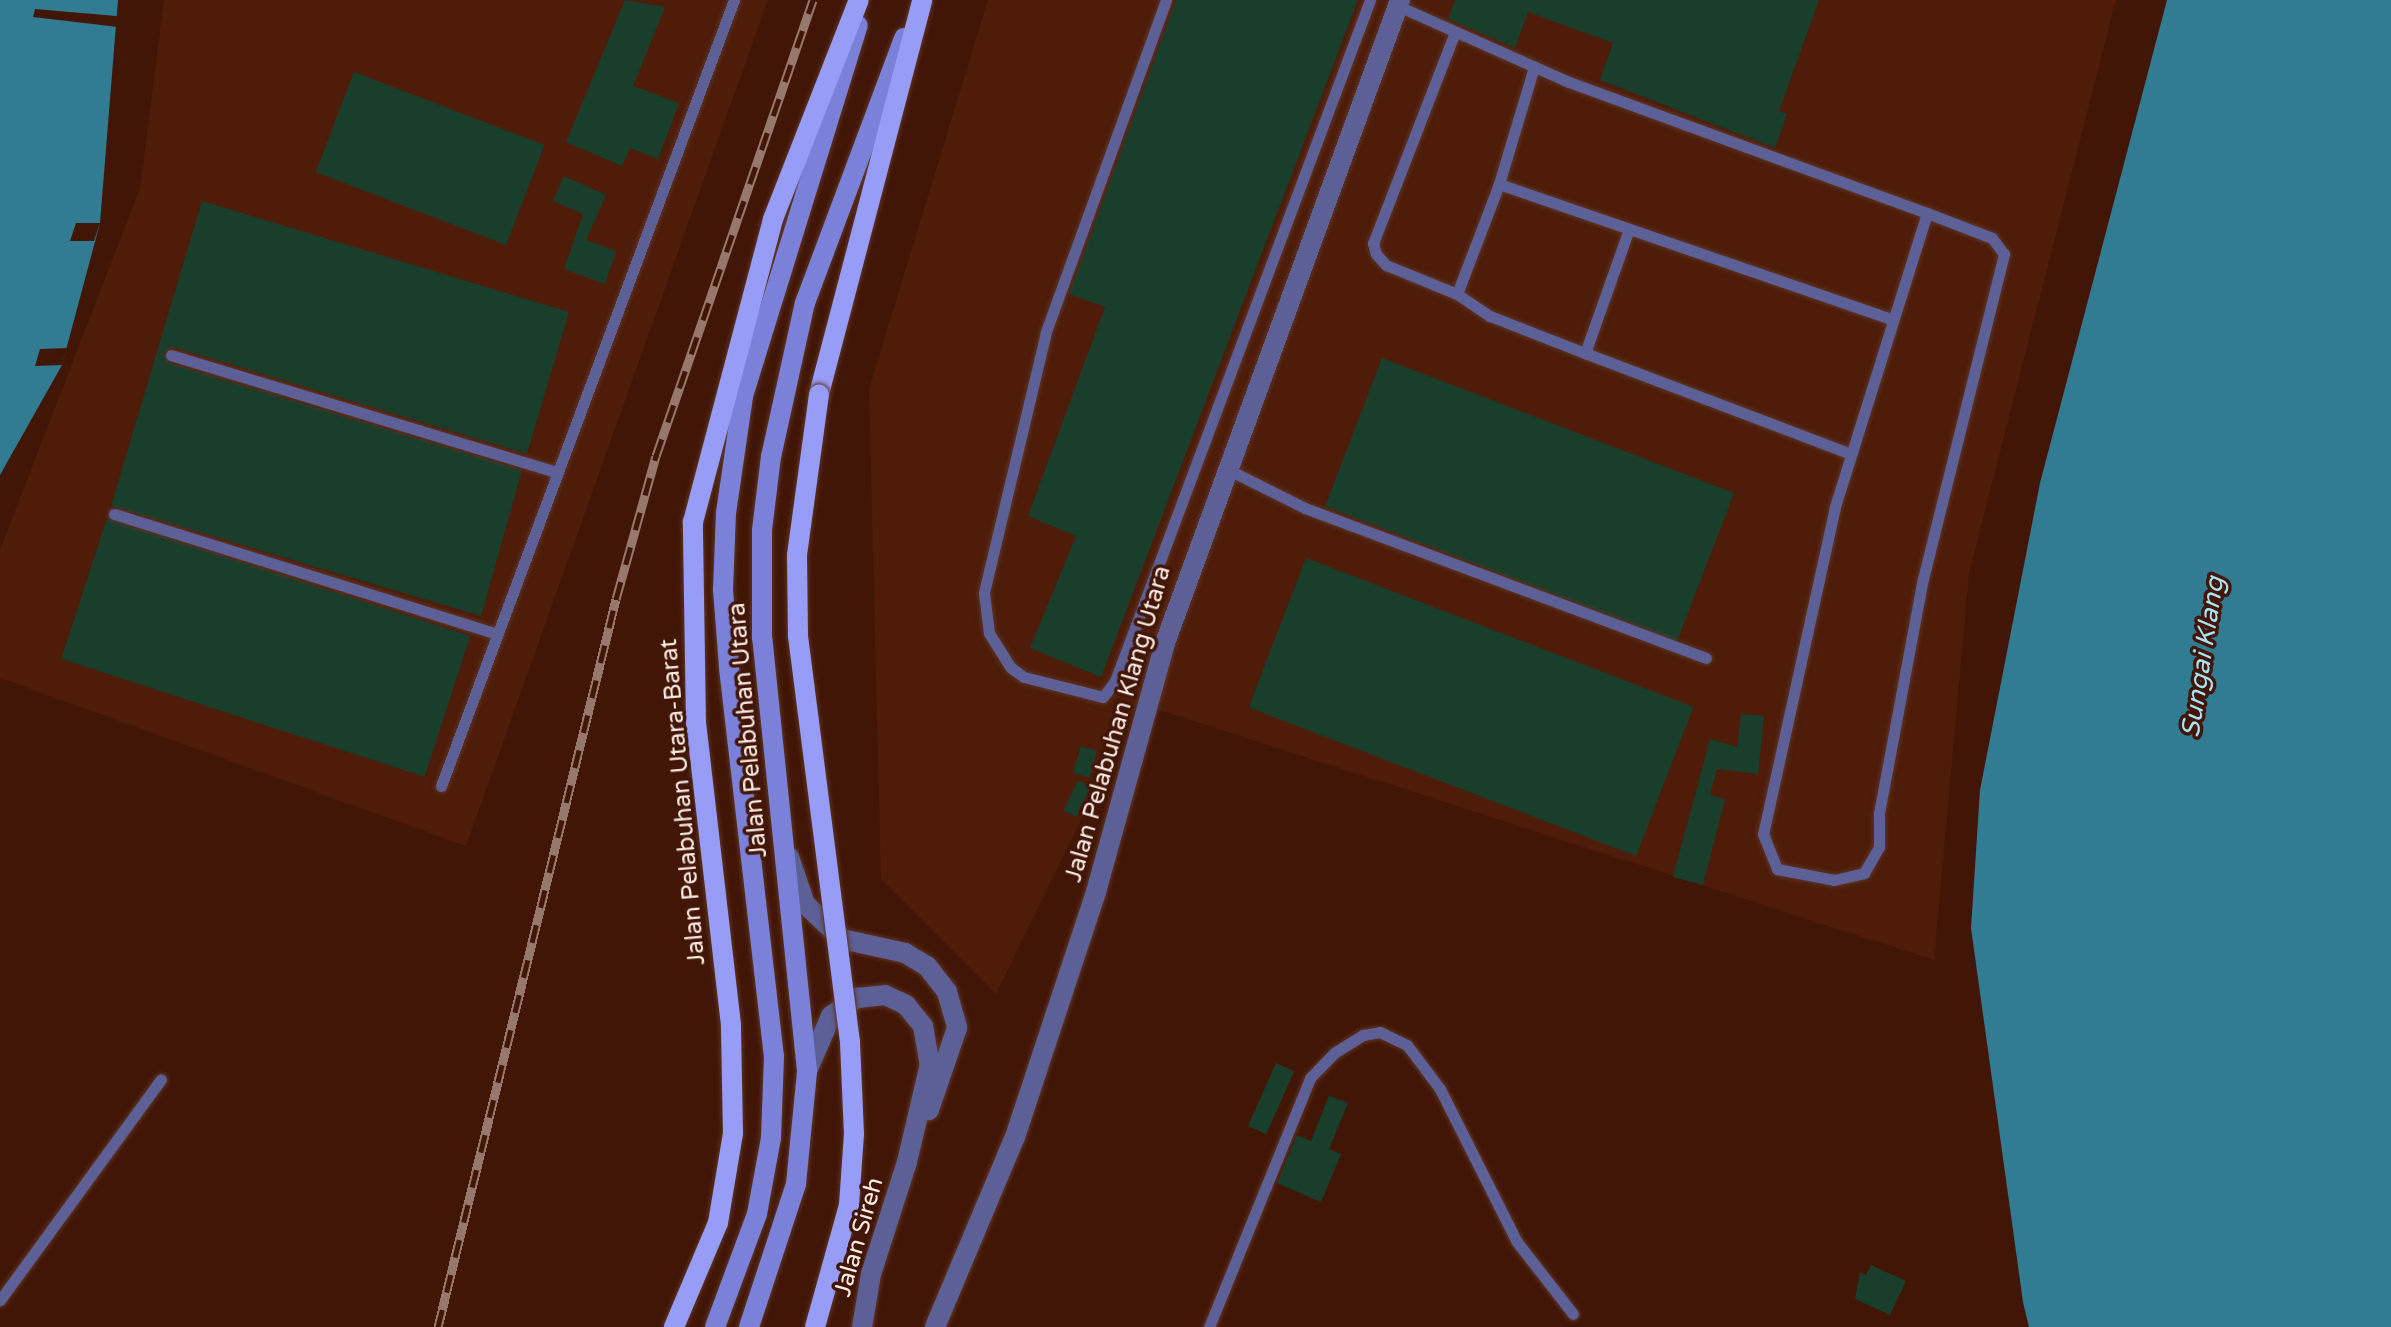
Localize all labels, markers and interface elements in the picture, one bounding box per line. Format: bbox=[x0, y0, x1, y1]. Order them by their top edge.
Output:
street label: Jalan Pelabuhan Klang Utara bbox=[1059, 563, 1177, 885]
water label: Sungai Klang bbox=[2175, 574, 2231, 740]
street label: Jalan Pelabuhan Utara bbox=[723, 601, 773, 859]
street label: Jalan Pelabuhan Utara-Barat bbox=[654, 638, 712, 966]
street label: Jalan Sireh bbox=[828, 1174, 890, 1300]

